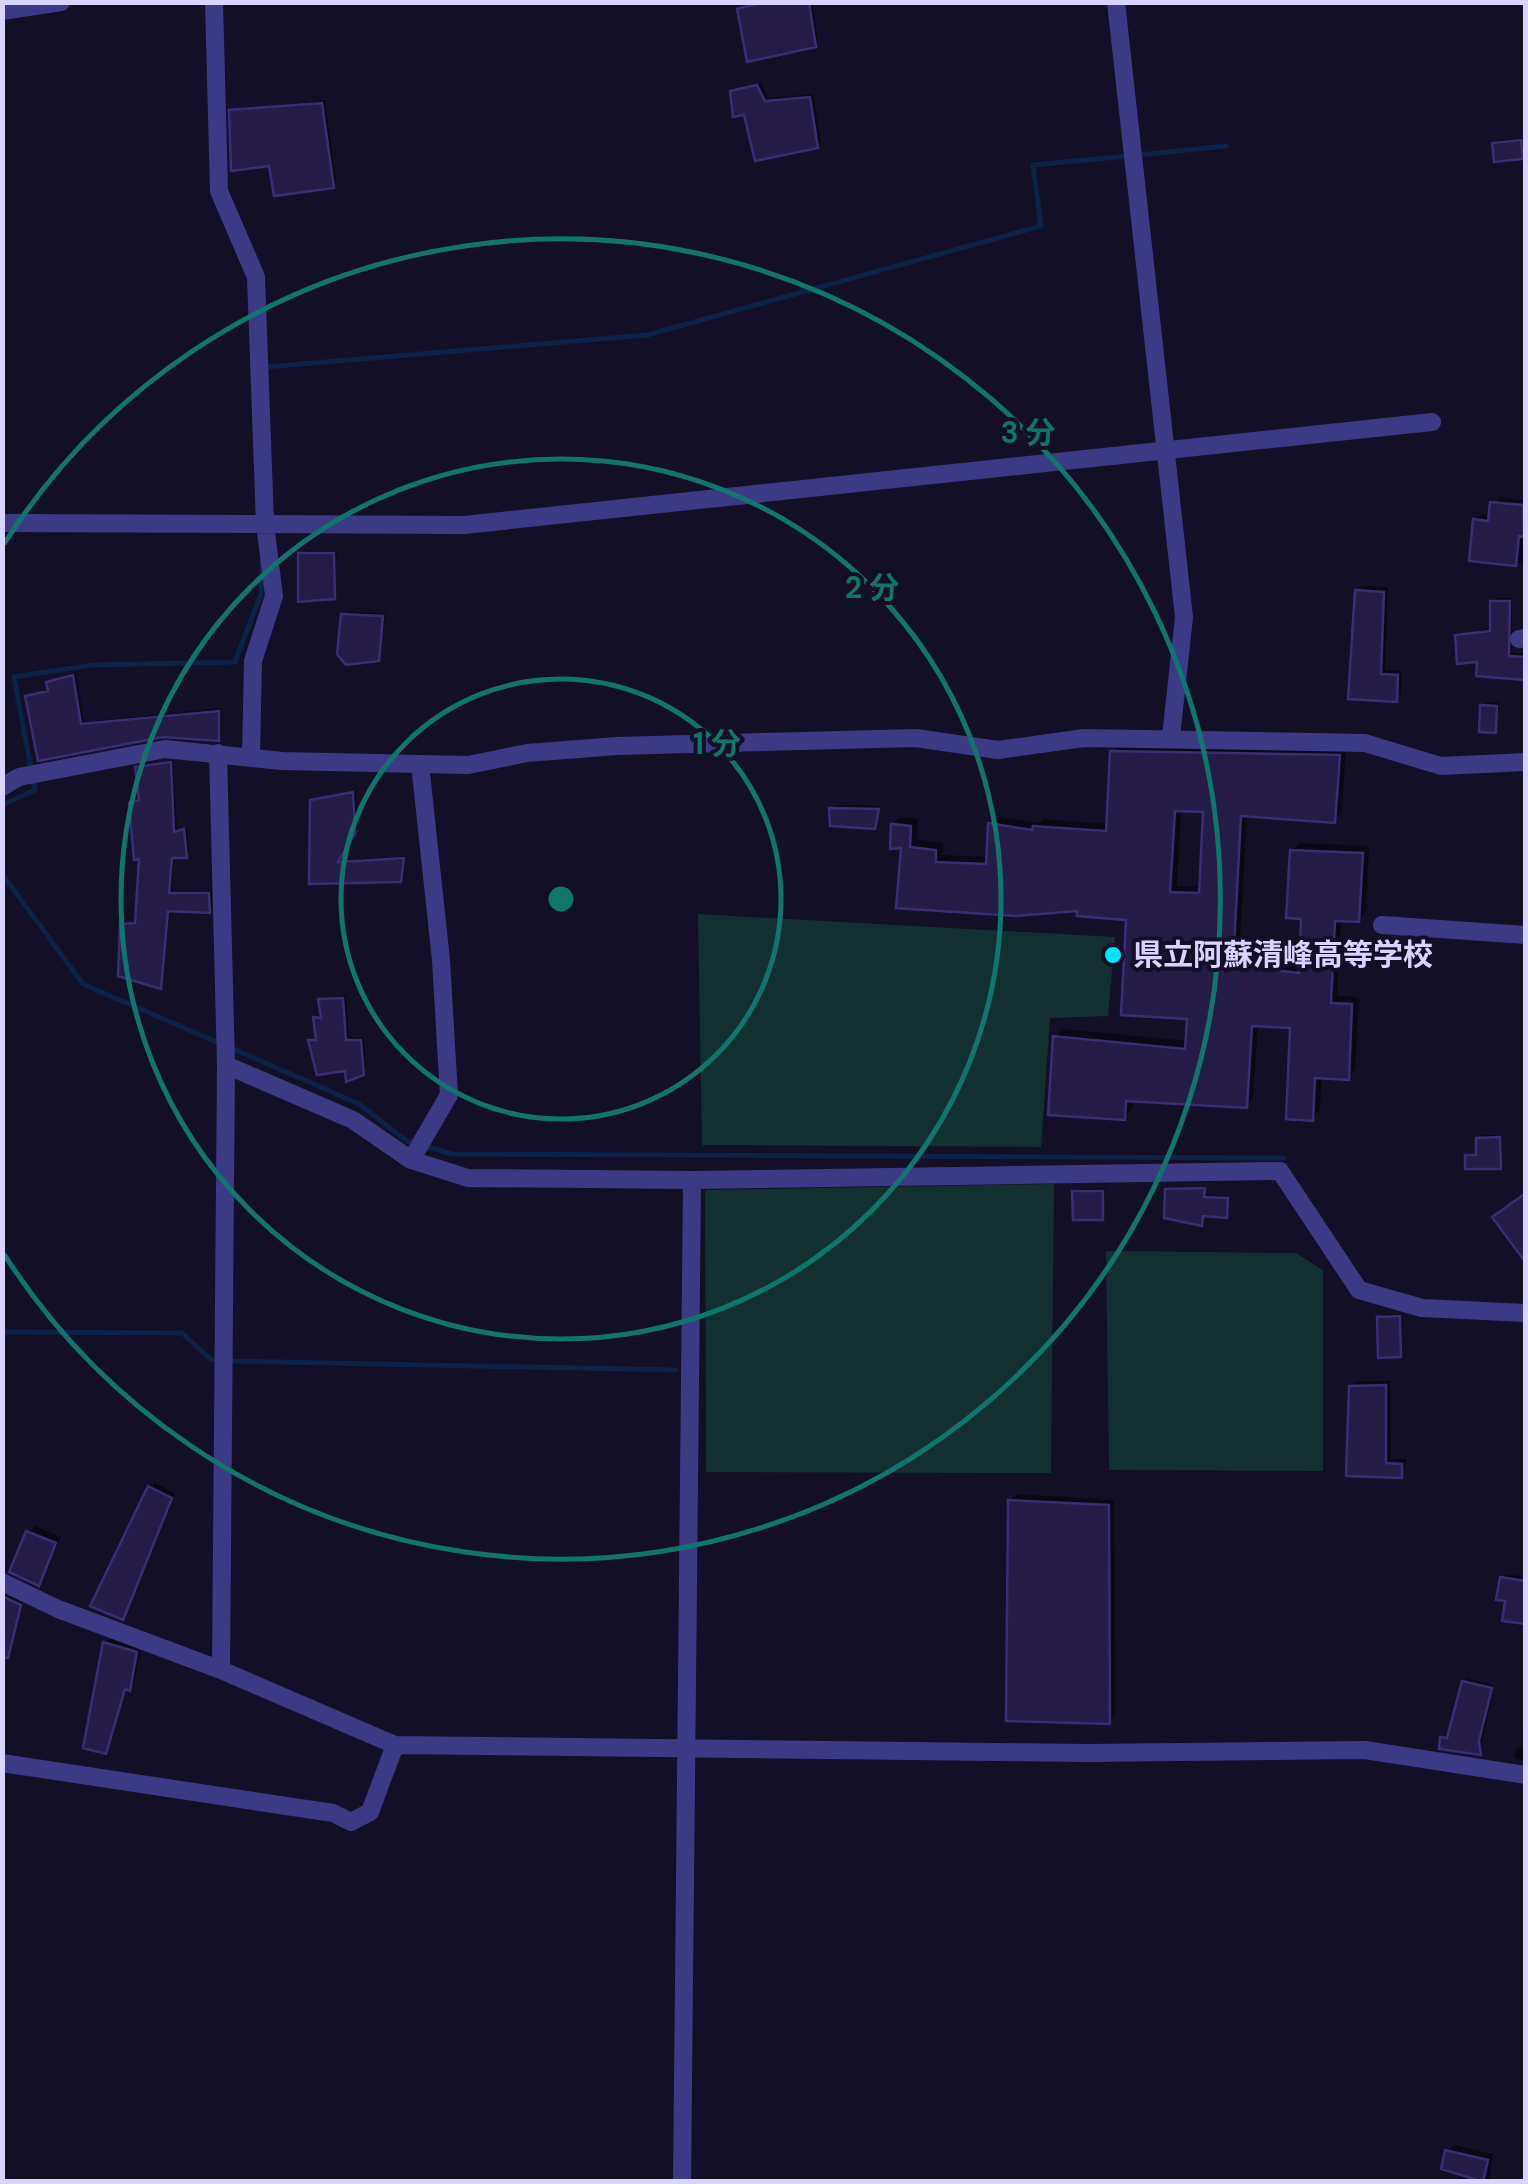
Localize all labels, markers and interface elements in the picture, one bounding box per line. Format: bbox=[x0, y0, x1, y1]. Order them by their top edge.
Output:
text: 3 分 bbox=[1000, 413, 1056, 452]
text: 2 分 bbox=[845, 568, 899, 607]
text: 1 分 bbox=[693, 724, 741, 763]
centre of rings bbox=[543, 881, 579, 917]
place label: 県立阿蘇清峰高等学校 bbox=[1133, 935, 1433, 974]
marker: 県立阿蘇清峰高等学校 bbox=[1102, 944, 1124, 966]

